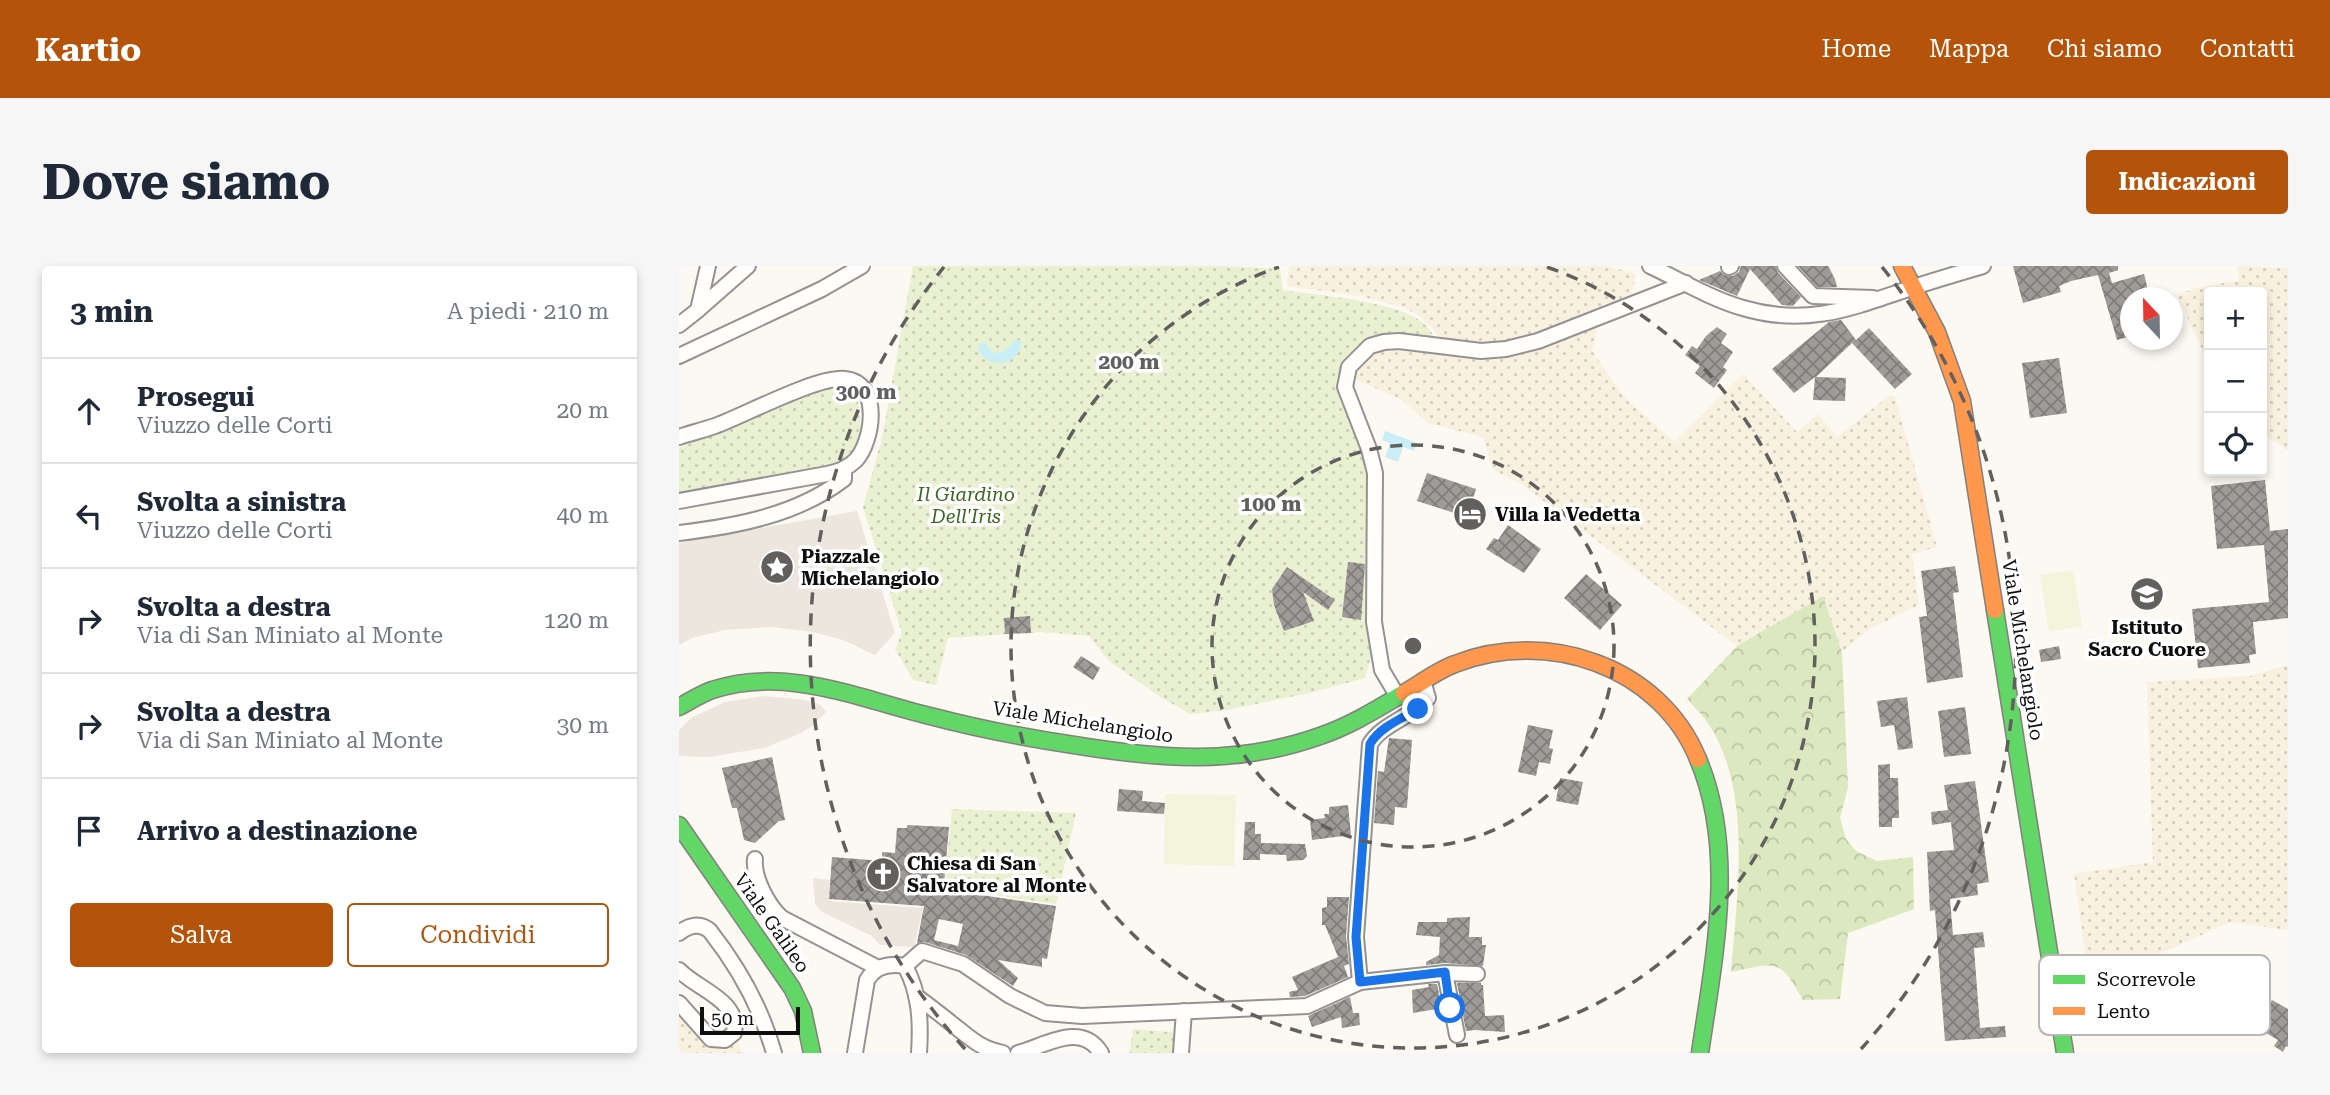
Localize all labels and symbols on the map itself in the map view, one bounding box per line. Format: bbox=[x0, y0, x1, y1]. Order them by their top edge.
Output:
north arrow bbox=[2120, 287, 2183, 350]
text: 200 m bbox=[1099, 350, 1159, 374]
text: 300 m bbox=[836, 380, 896, 404]
park label: Il Giardino Dell'Iris bbox=[916, 483, 1015, 528]
text: 100 m bbox=[1241, 492, 1301, 516]
hotel icon: Villa la Vedetta bbox=[1451, 495, 1489, 533]
place label: Villa la Vedetta bbox=[1495, 503, 1640, 526]
place label: Piazzale Michelangiolo bbox=[801, 545, 939, 590]
place icon: Piazzale Michelangiolo bbox=[758, 548, 796, 586]
street label: Viale Michelangiolo bbox=[1997, 558, 2049, 742]
school or university icon: Istituto Sacro Cuore bbox=[2128, 575, 2166, 613]
place label: Istituto Sacro Cuore bbox=[2088, 616, 2206, 661]
centre of rings bbox=[1401, 634, 1425, 658]
route end bbox=[1402, 693, 1433, 724]
street label: Viale Michelangiolo bbox=[991, 696, 1175, 748]
place label: Chiesa di San Salvatore al Monte bbox=[907, 852, 1087, 897]
church icon: Chiesa di San Salvatore al Monte bbox=[864, 855, 902, 893]
street label: Viale Galileo bbox=[729, 869, 815, 977]
legend bbox=[2039, 955, 2270, 1035]
text: Scorrevole bbox=[2097, 968, 2196, 991]
route start bbox=[1434, 992, 1465, 1023]
text: Lento bbox=[2097, 1000, 2150, 1023]
scale bar bbox=[700, 1004, 800, 1036]

